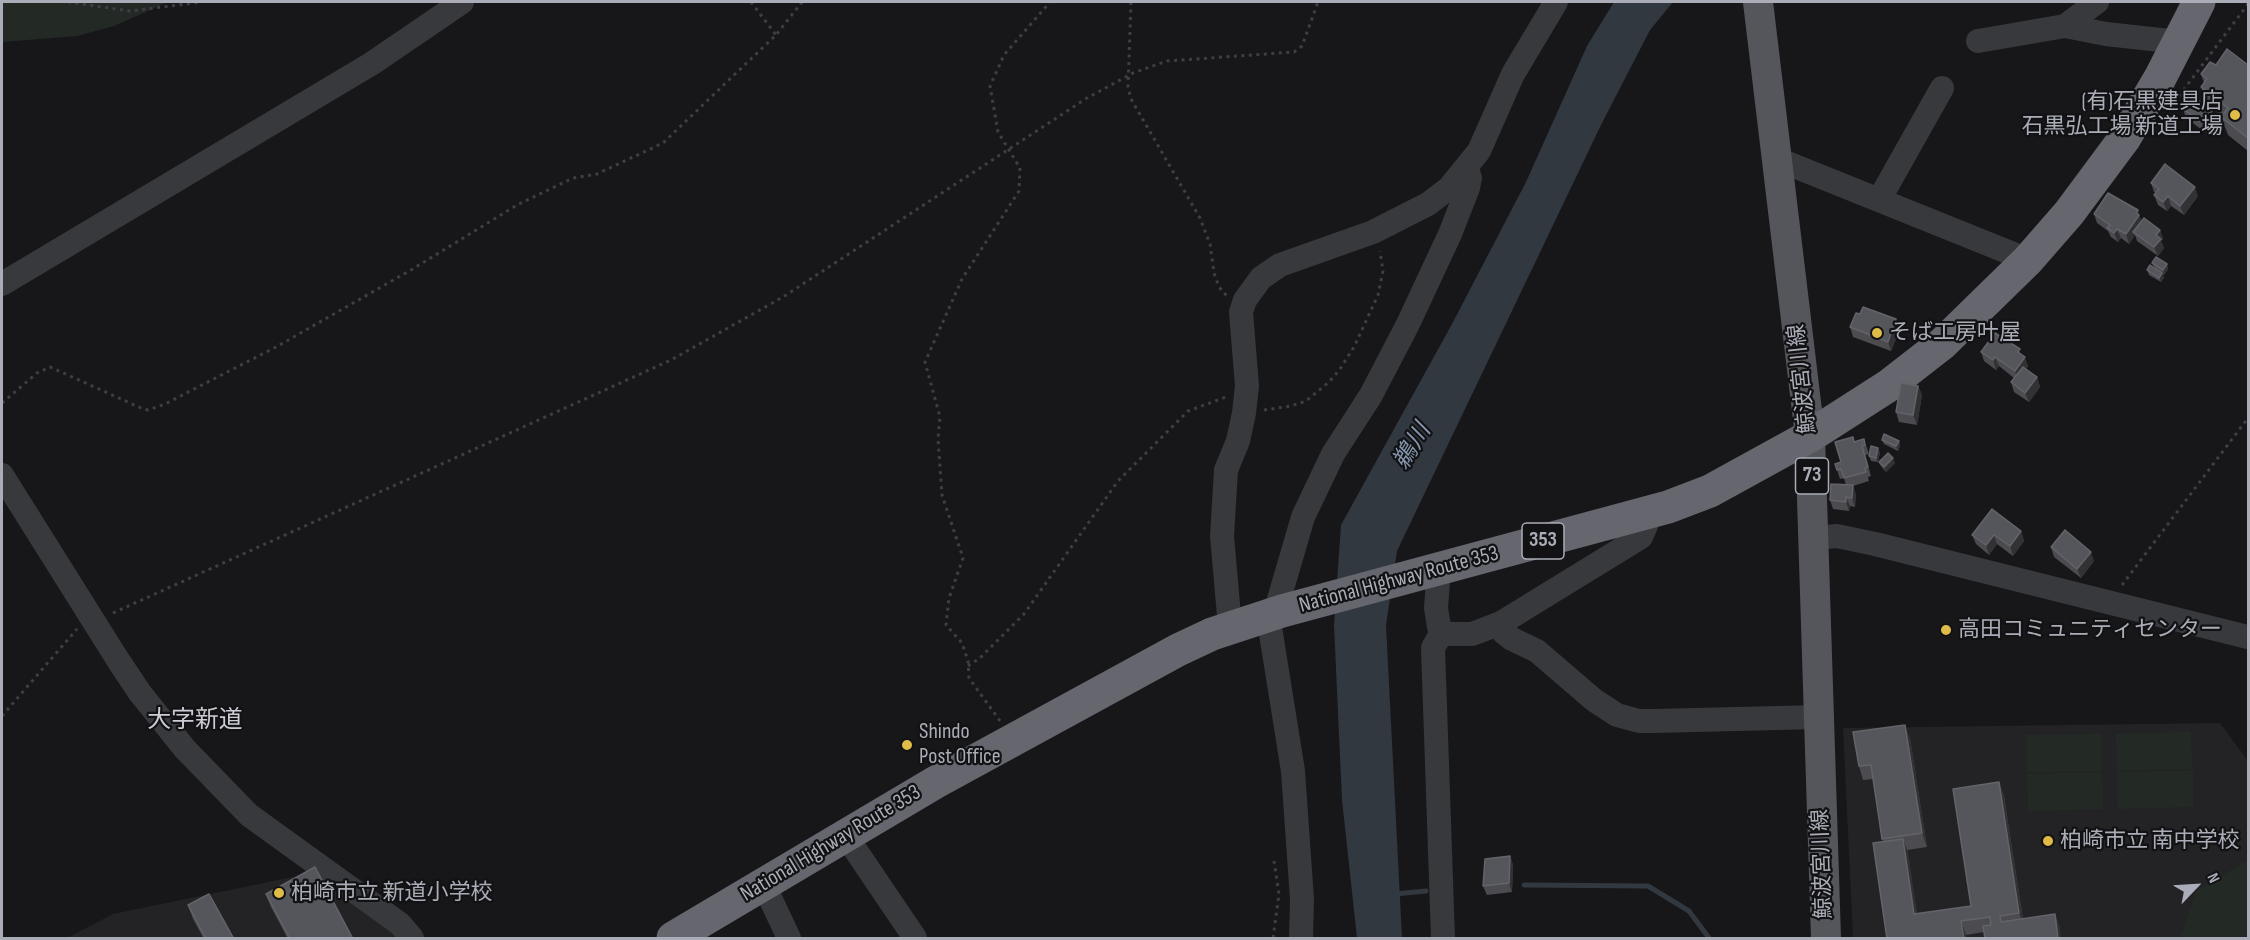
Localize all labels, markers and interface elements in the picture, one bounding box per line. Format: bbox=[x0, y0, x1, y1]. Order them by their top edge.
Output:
place label: (有)石黒建具店 石黒弘工場 新道工場 bbox=[2022, 89, 2223, 140]
marker: (有)石黒建具店 石黒弘工場 新道工場 bbox=[2228, 108, 2242, 122]
place label: そば工房叶屋 bbox=[1889, 320, 2021, 346]
street label: 鯨波宮川線 bbox=[1784, 323, 1822, 435]
marker: そば工房叶屋 bbox=[1870, 326, 1884, 340]
water label: 鵜川 bbox=[1388, 419, 1438, 475]
road number: 73 bbox=[1796, 458, 1828, 494]
road number: 353 bbox=[1522, 523, 1564, 559]
street label: National Highway Route 353 bbox=[1296, 541, 1502, 619]
place label: 高田コミュニティセンター bbox=[1958, 617, 2222, 643]
marker: 高田コミュニティセンター bbox=[1939, 623, 1953, 637]
district label: 大字新道 bbox=[147, 707, 243, 735]
place label: Shindo Post Office bbox=[919, 719, 1001, 770]
marker: Shindo Post Office bbox=[900, 738, 914, 752]
street label: National Highway Route 353 bbox=[736, 780, 926, 908]
street label: 鯨波宮川線 bbox=[1808, 809, 1838, 919]
place label: 柏崎市立 南中学校 bbox=[2060, 828, 2239, 854]
marker: 柏崎市立 南中学校 bbox=[2041, 834, 2055, 848]
north arrow bbox=[2166, 856, 2226, 916]
text: N bbox=[2202, 870, 2223, 886]
place label: 柏崎市立 新道小学校 bbox=[291, 880, 492, 906]
marker: 柏崎市立 新道小学校 bbox=[272, 886, 286, 900]

